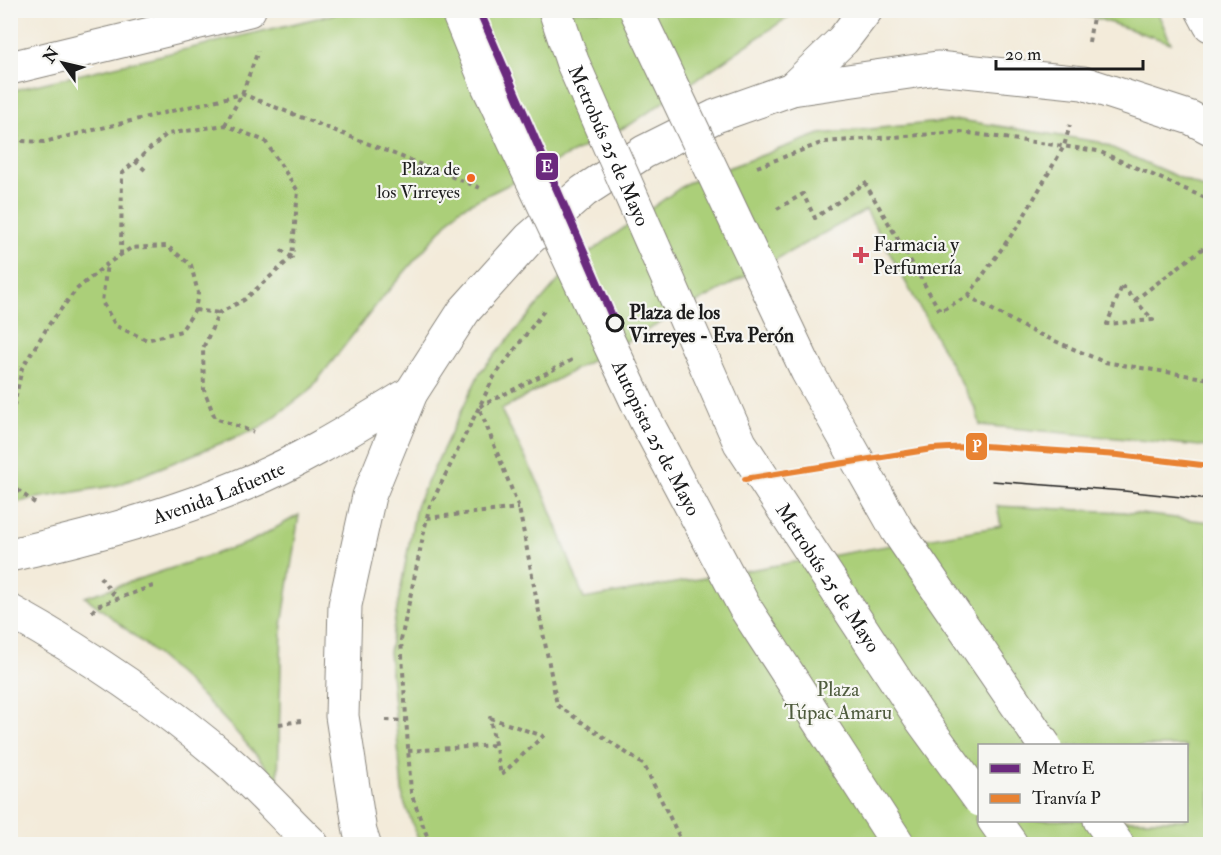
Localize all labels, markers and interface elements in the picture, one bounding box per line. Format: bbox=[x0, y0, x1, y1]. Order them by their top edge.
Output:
north arrow bbox=[33, 33, 93, 93]
scale bar bbox=[996, 33, 1143, 71]
text: N bbox=[39, 43, 64, 68]
text: 20 m bbox=[1005, 43, 1041, 66]
street label: Metrobús 25 de Mayo bbox=[562, 61, 655, 230]
line badge: E bbox=[535, 152, 559, 181]
text: E bbox=[541, 157, 553, 177]
place label: Plaza de los Virreyes bbox=[377, 158, 460, 204]
marker: Plaza de los Virreyes bbox=[465, 172, 477, 184]
place label: Farmacia y Perfumería bbox=[873, 232, 962, 280]
marker: Farmacia y Perfumería bbox=[854, 248, 868, 262]
place label: Plaza de los Virreyes - Eva Perón bbox=[628, 300, 795, 349]
marker: Plaza de los Virreyes - Eva Perón bbox=[606, 314, 624, 332]
street label: Autopista 25 de Mayo bbox=[606, 355, 706, 520]
line badge: P bbox=[965, 432, 988, 461]
text: P bbox=[972, 437, 982, 457]
street label: Avenida Lafuente bbox=[149, 456, 289, 530]
street label: Metrobús 25 de Mayo bbox=[770, 499, 886, 657]
park label: Plaza Túpac Amaru bbox=[784, 677, 892, 726]
legend bbox=[978, 744, 1188, 822]
text: Metro E bbox=[1032, 757, 1095, 780]
text: Tranvía P bbox=[1032, 787, 1101, 810]

